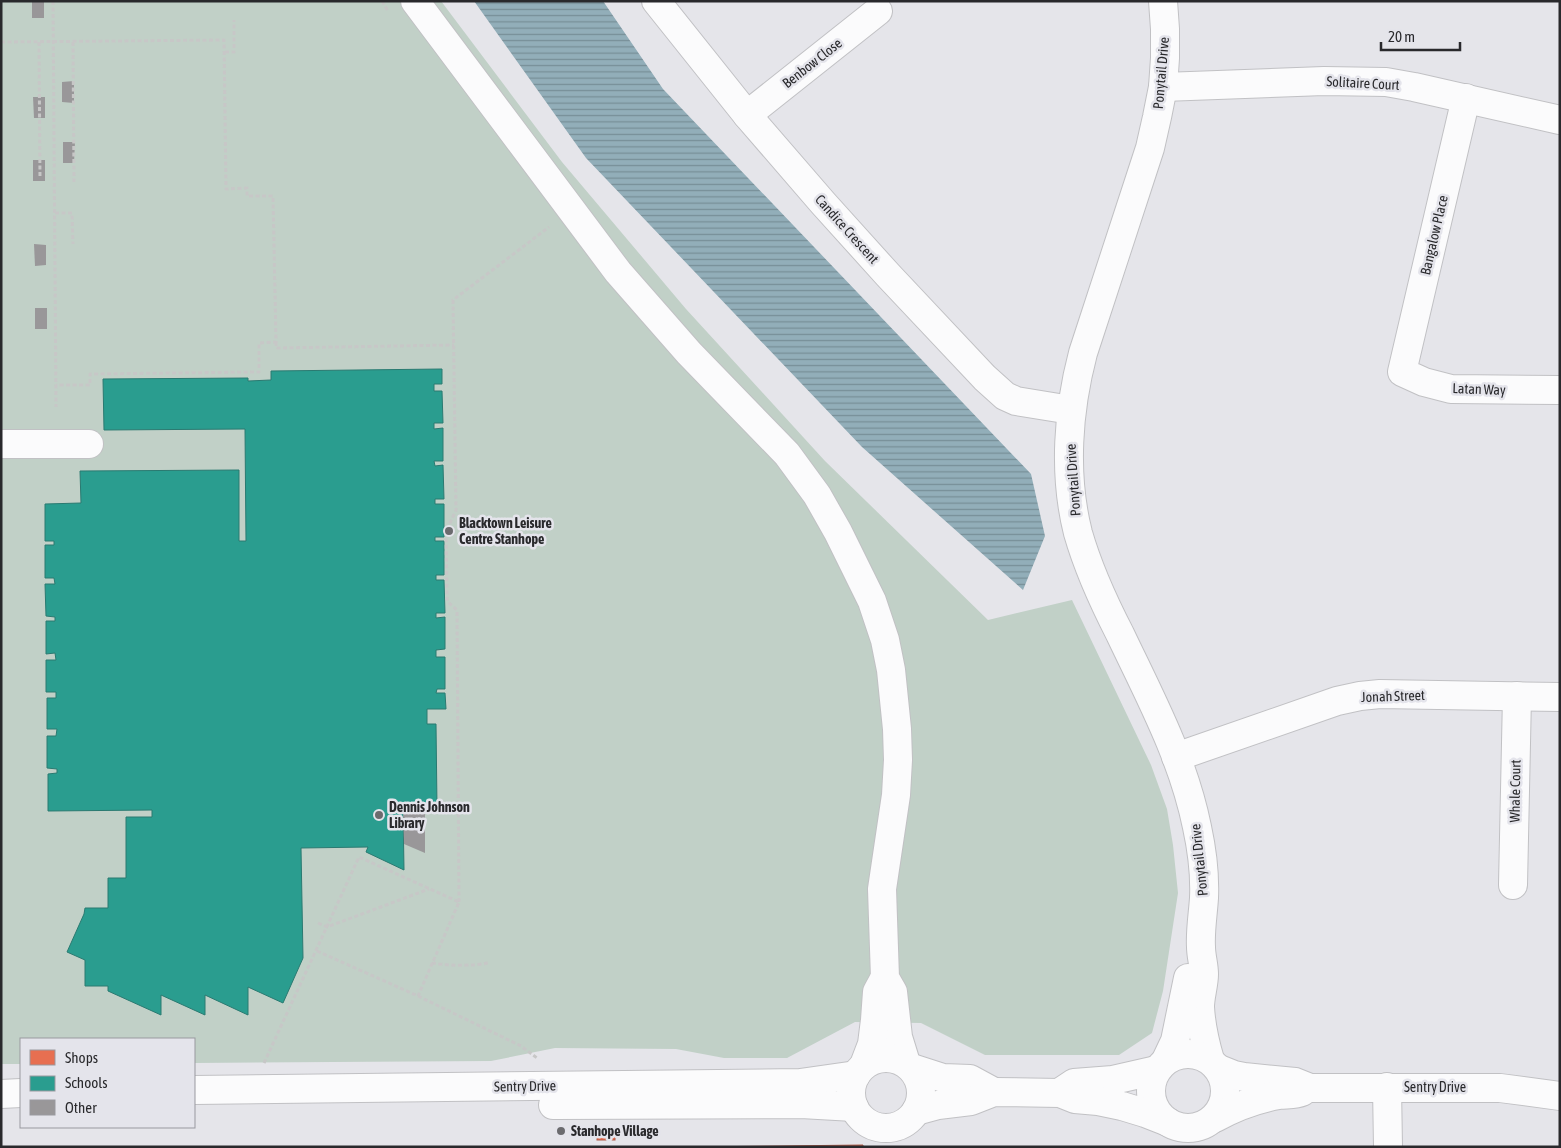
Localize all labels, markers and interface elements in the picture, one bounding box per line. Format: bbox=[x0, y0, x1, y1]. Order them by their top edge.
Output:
scale bar bbox=[1381, 20, 1460, 52]
text: 20 m bbox=[1388, 28, 1415, 45]
street label: Benbow Close bbox=[779, 35, 845, 91]
street label: Ponytail Drive bbox=[1150, 36, 1172, 110]
street label: Solitaire Court bbox=[1326, 73, 1400, 93]
street label: Candice Crescent bbox=[812, 191, 882, 267]
street label: Bangalow Place bbox=[1417, 194, 1451, 276]
street label: Latan Way bbox=[1452, 380, 1506, 398]
street label: Ponytail Drive bbox=[1062, 443, 1084, 517]
place label: Blacktown Leisure Centre Stanhope bbox=[459, 515, 552, 547]
marker: Blacktown Leisure Centre Stanhope bbox=[443, 525, 455, 537]
street label: Jonah Street bbox=[1361, 687, 1425, 705]
street label: Whale Court bbox=[1506, 759, 1524, 823]
place label: Dennis Johnson Library bbox=[389, 799, 470, 831]
marker: Dennis Johnson Library bbox=[373, 809, 385, 821]
street label: Ponytail Drive bbox=[1187, 823, 1211, 897]
legend bbox=[20, 1038, 195, 1128]
text: Shops bbox=[65, 1049, 98, 1066]
text: Schools bbox=[65, 1074, 108, 1091]
street label: Sentry Drive bbox=[494, 1077, 556, 1095]
street label: Sentry Drive bbox=[1404, 1079, 1466, 1095]
text: Other bbox=[65, 1099, 97, 1116]
place label: Stanhope Village bbox=[571, 1123, 659, 1139]
marker: Stanhope Village bbox=[555, 1125, 567, 1137]

